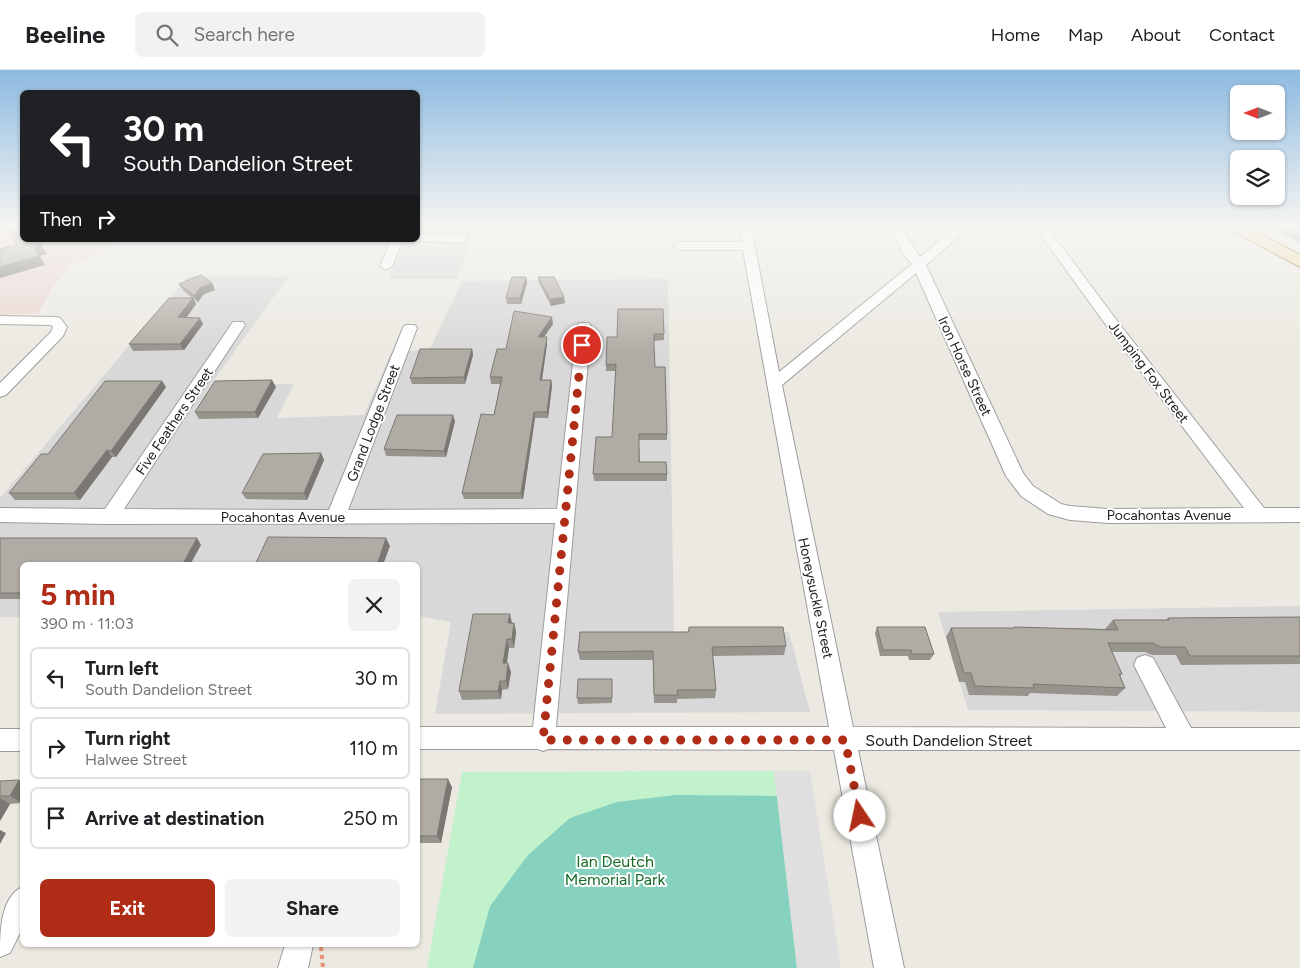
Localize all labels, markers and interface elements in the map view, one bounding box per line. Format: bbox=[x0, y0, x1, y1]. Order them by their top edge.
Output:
search box bbox=[135, 12, 485, 57]
text: Beeline bbox=[25, 20, 105, 49]
icon: search bbox=[153, 21, 181, 49]
text: Search here bbox=[193, 23, 295, 46]
text: Home bbox=[991, 24, 1040, 46]
text: Map bbox=[1068, 24, 1103, 46]
text: About bbox=[1131, 24, 1181, 46]
text: Contact bbox=[1209, 24, 1275, 46]
north arrow bbox=[1230, 85, 1285, 140]
map controls bbox=[1230, 85, 1285, 205]
text: 30 m bbox=[123, 108, 204, 150]
icon: left bbox=[40, 110, 105, 175]
text: South Dandelion Street bbox=[123, 150, 353, 177]
button: layers bbox=[1230, 150, 1285, 205]
icon: right bbox=[92, 205, 120, 233]
text: Then bbox=[40, 208, 82, 231]
street label: Iron Horse Street bbox=[934, 314, 995, 419]
street label: Jumping Fox Street bbox=[1105, 318, 1192, 426]
pin bbox=[561, 324, 603, 366]
icon: arrive bbox=[568, 331, 596, 359]
street label: Grand Lodge Street bbox=[343, 362, 404, 484]
street label: Five Feathers Street bbox=[132, 364, 217, 478]
street label: Pocahontas Avenue bbox=[1107, 507, 1231, 524]
street label: Pocahontas Avenue bbox=[221, 509, 345, 526]
street label: Honeysuckle Street bbox=[794, 536, 837, 660]
text: 5 min bbox=[40, 576, 116, 613]
button: close bbox=[348, 579, 400, 631]
text: 390 m · 11:03 bbox=[40, 614, 134, 633]
text: Turn left bbox=[85, 657, 159, 680]
icon: left bbox=[42, 664, 70, 692]
text: 30 m bbox=[355, 667, 398, 690]
text: South Dandelion Street bbox=[85, 680, 252, 699]
text: Turn right bbox=[85, 727, 171, 750]
street label: South Dandelion Street bbox=[865, 731, 1033, 750]
icon: right bbox=[42, 734, 70, 762]
text: 110 m bbox=[349, 737, 398, 760]
text: Halwee Street bbox=[85, 750, 187, 769]
position arrow bbox=[833, 789, 885, 841]
icon: arrive bbox=[42, 804, 70, 832]
text: Arrive at destination bbox=[85, 807, 264, 830]
text: 250 m bbox=[343, 807, 398, 830]
park label: Ian Deutch Memorial Park bbox=[565, 852, 665, 889]
button: Exit bbox=[40, 879, 215, 937]
button: Share bbox=[225, 879, 400, 937]

